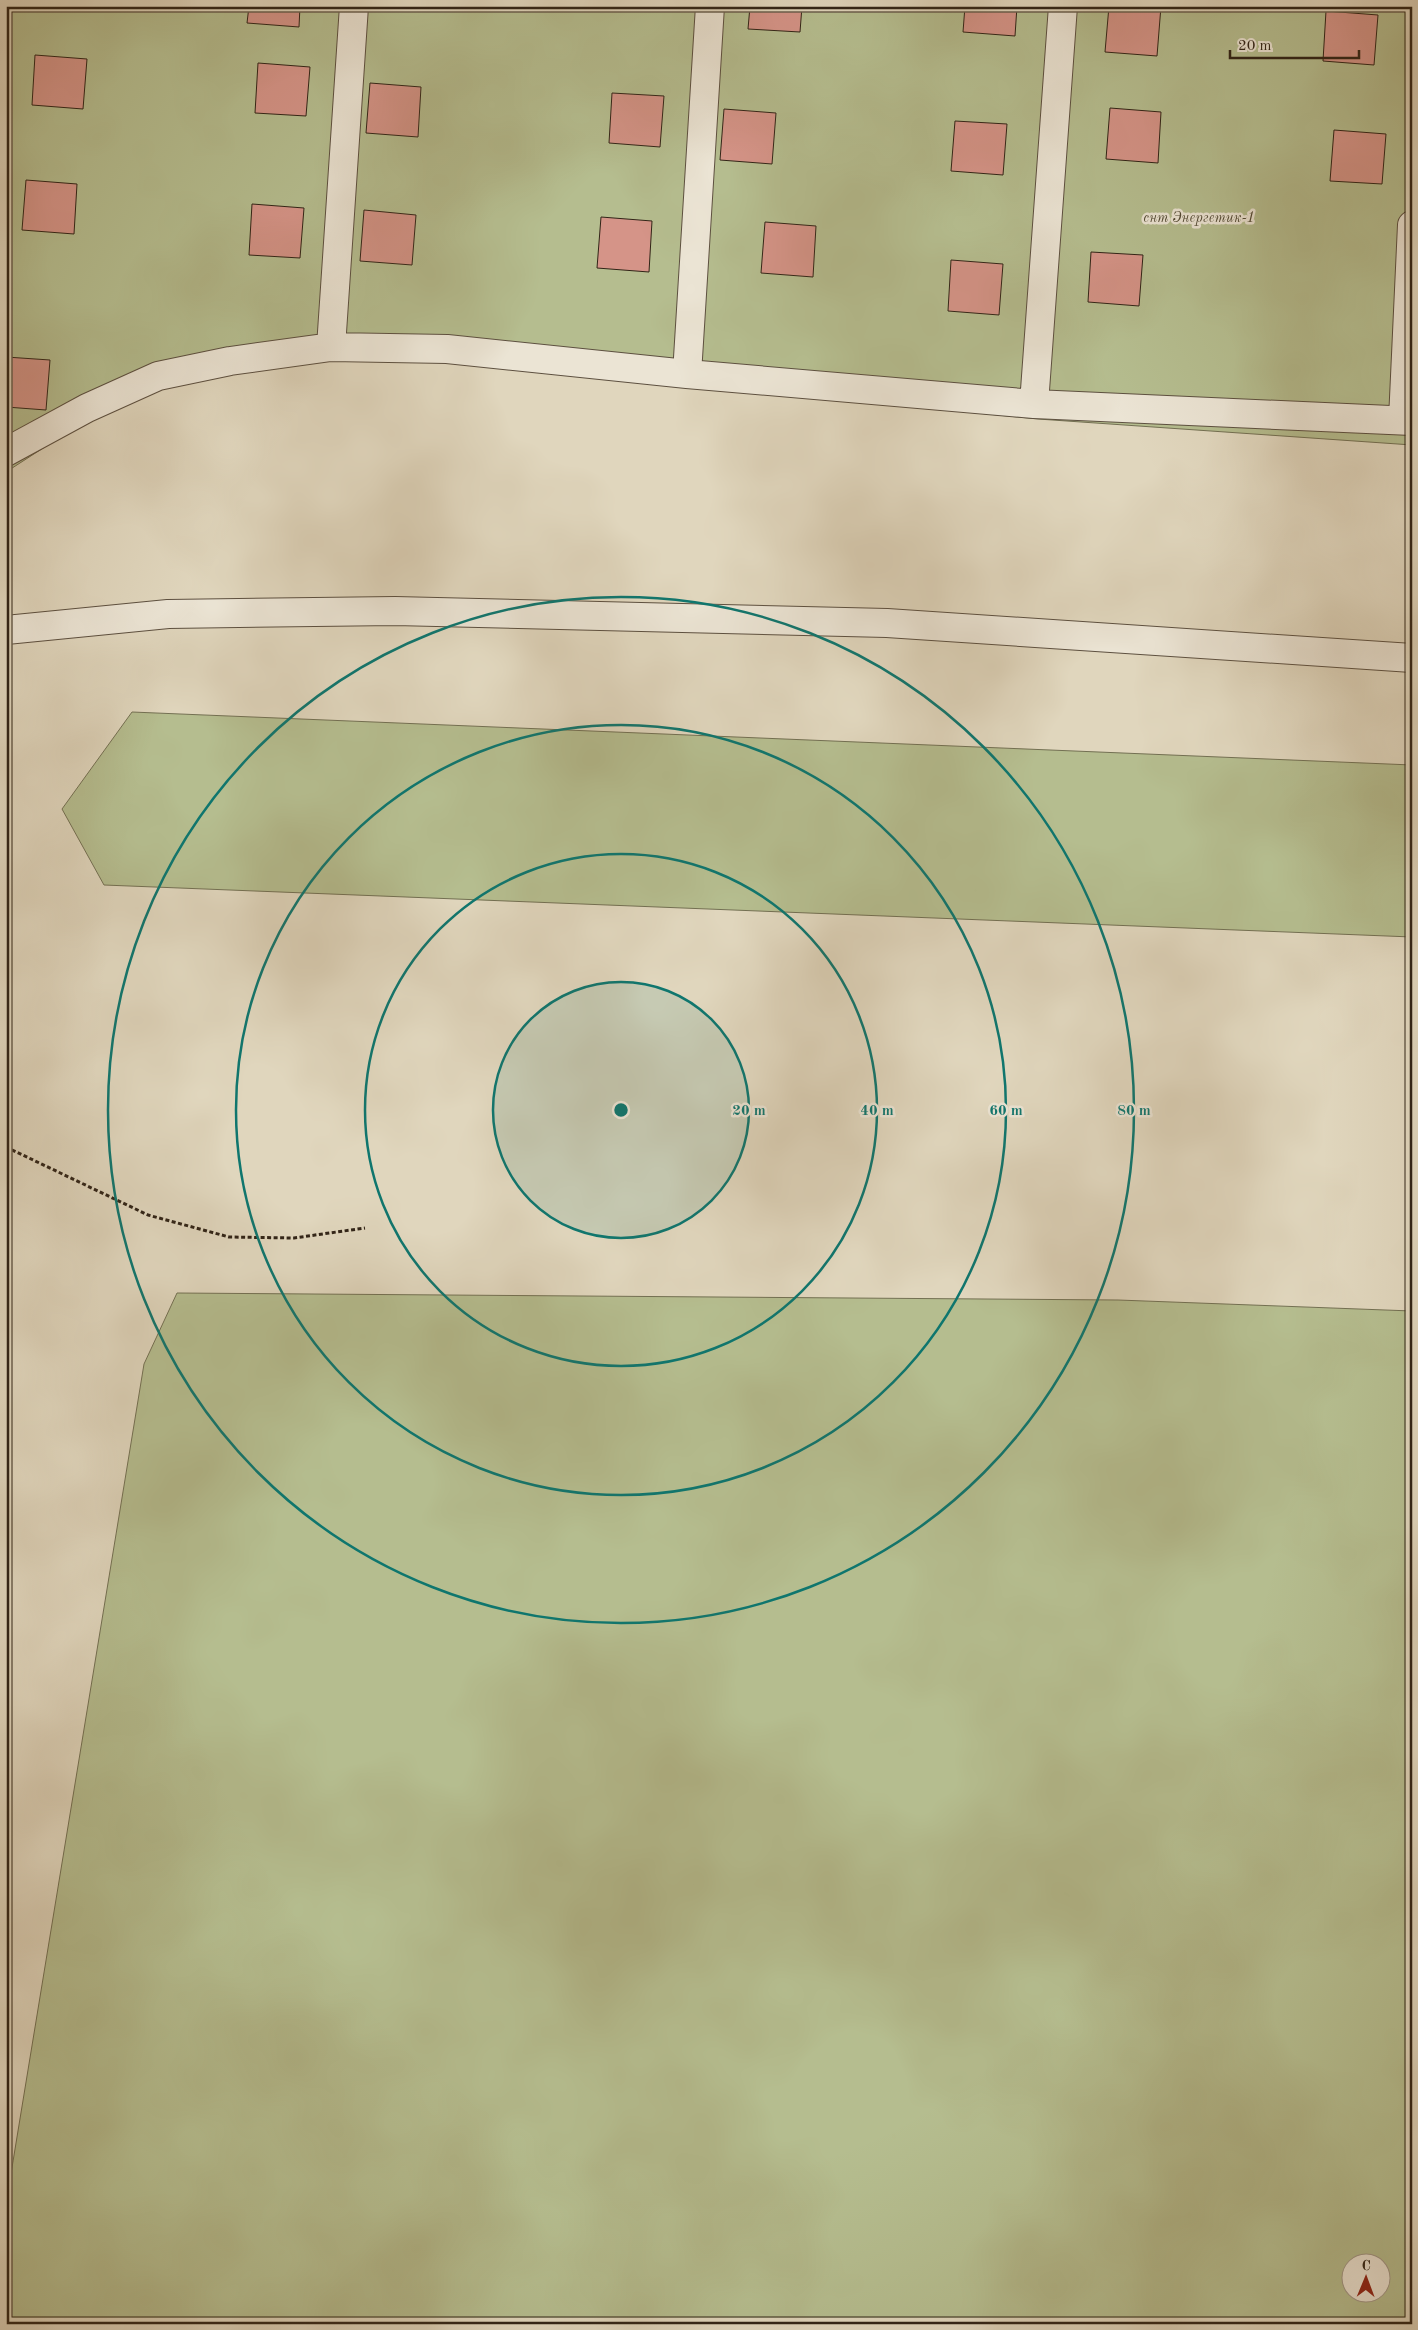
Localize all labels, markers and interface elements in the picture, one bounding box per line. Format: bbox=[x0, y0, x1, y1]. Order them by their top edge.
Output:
scale bar bbox=[1230, 28, 1359, 60]
text: 20 m bbox=[1238, 39, 1272, 54]
park label: снт Энергетик-1 bbox=[1143, 211, 1255, 226]
centre of rings bbox=[612, 1101, 630, 1119]
text: 20 m bbox=[732, 1104, 766, 1119]
text: 40 m bbox=[860, 1104, 894, 1119]
text: 60 m bbox=[989, 1104, 1023, 1119]
text: 80 m bbox=[1117, 1104, 1151, 1119]
north arrow bbox=[1340, 2252, 1390, 2302]
text: С bbox=[1361, 2259, 1371, 2273]

